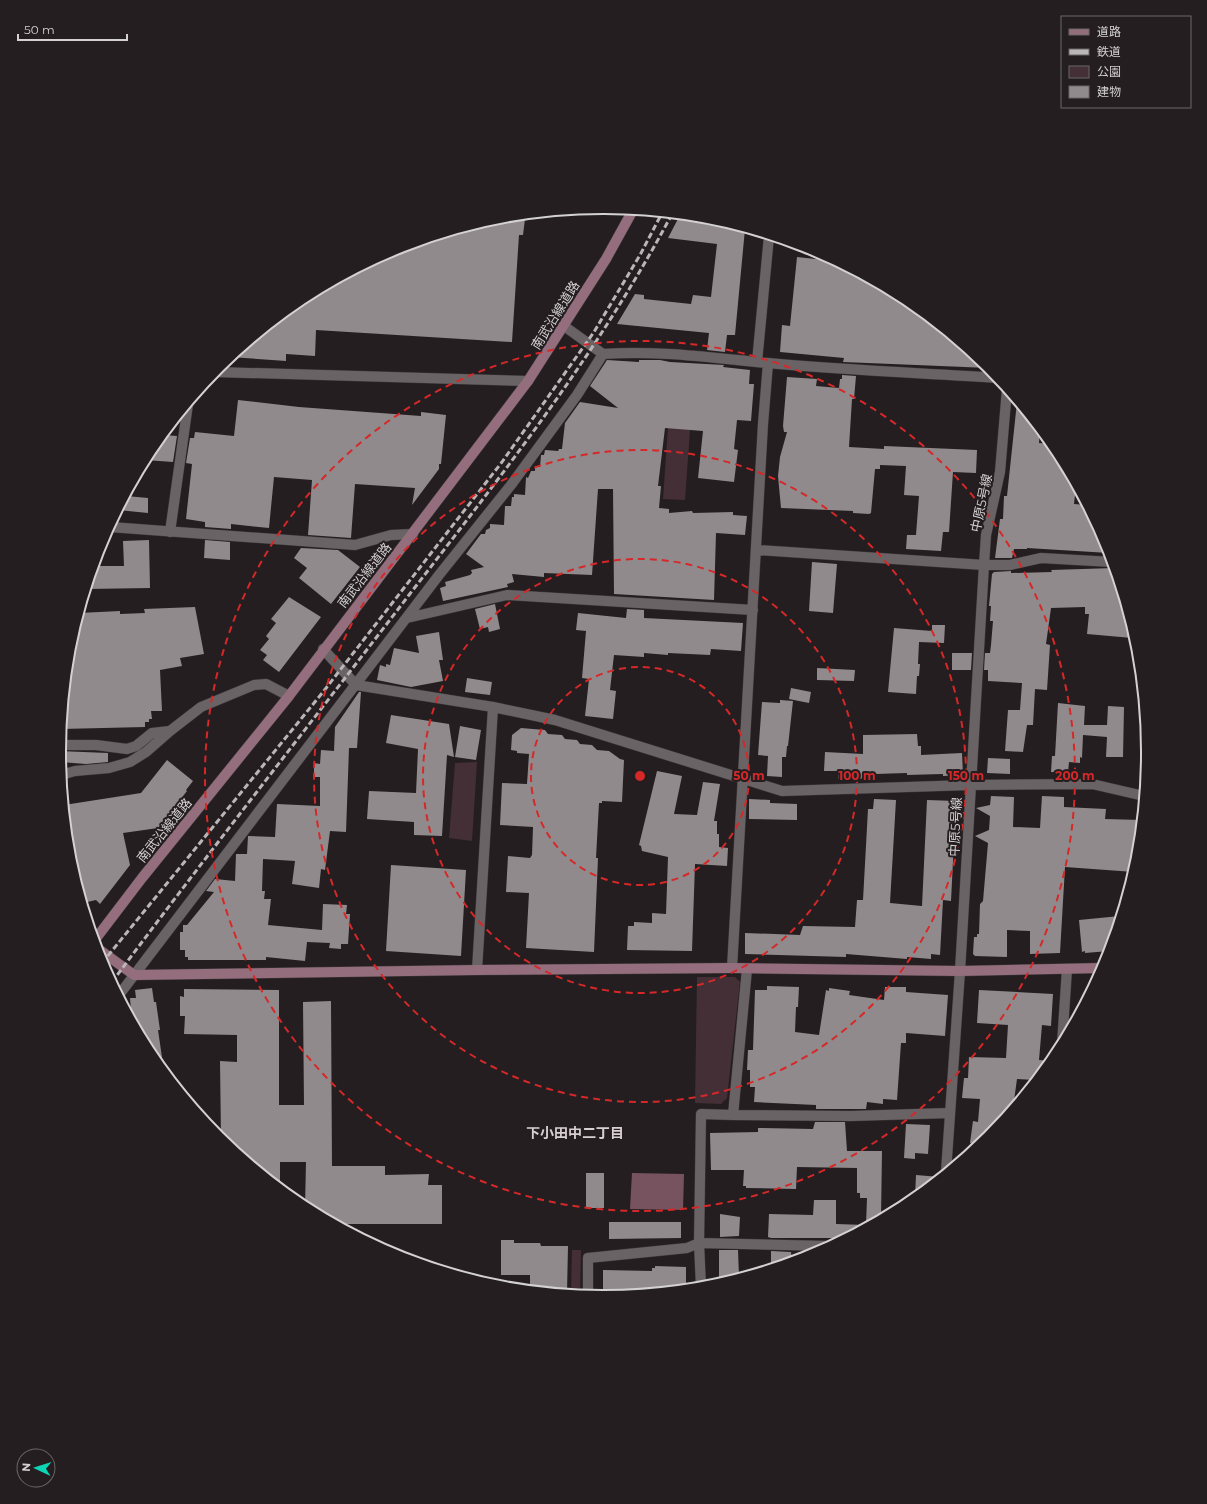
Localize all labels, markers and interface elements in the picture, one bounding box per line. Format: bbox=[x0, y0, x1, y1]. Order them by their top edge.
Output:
scale bar bbox=[18, 16, 127, 42]
legend bbox=[1061, 16, 1191, 108]
text: 50 m bbox=[24, 22, 55, 37]
text: 道路 bbox=[1097, 24, 1121, 39]
text: 鉄道 bbox=[1097, 44, 1121, 59]
text: 公園 bbox=[1097, 64, 1121, 79]
text: 建物 bbox=[1097, 84, 1121, 99]
street label: 南武沿線道路 bbox=[528, 278, 582, 352]
street label: 中原5号線 bbox=[967, 472, 995, 534]
street label: 南武沿線道路 bbox=[334, 539, 394, 611]
text: 50 m bbox=[733, 768, 765, 783]
text: 100 m bbox=[839, 768, 875, 783]
text: 150 m bbox=[948, 768, 984, 783]
text: 200 m bbox=[1055, 768, 1095, 783]
centre of rings bbox=[633, 769, 647, 783]
street label: 南武沿線道路 bbox=[133, 795, 195, 865]
street label: 中原5号線 bbox=[945, 797, 965, 857]
district label: 下小田中二丁目 bbox=[526, 1124, 624, 1142]
north arrow bbox=[16, 1448, 56, 1488]
text: N bbox=[19, 1462, 33, 1472]

